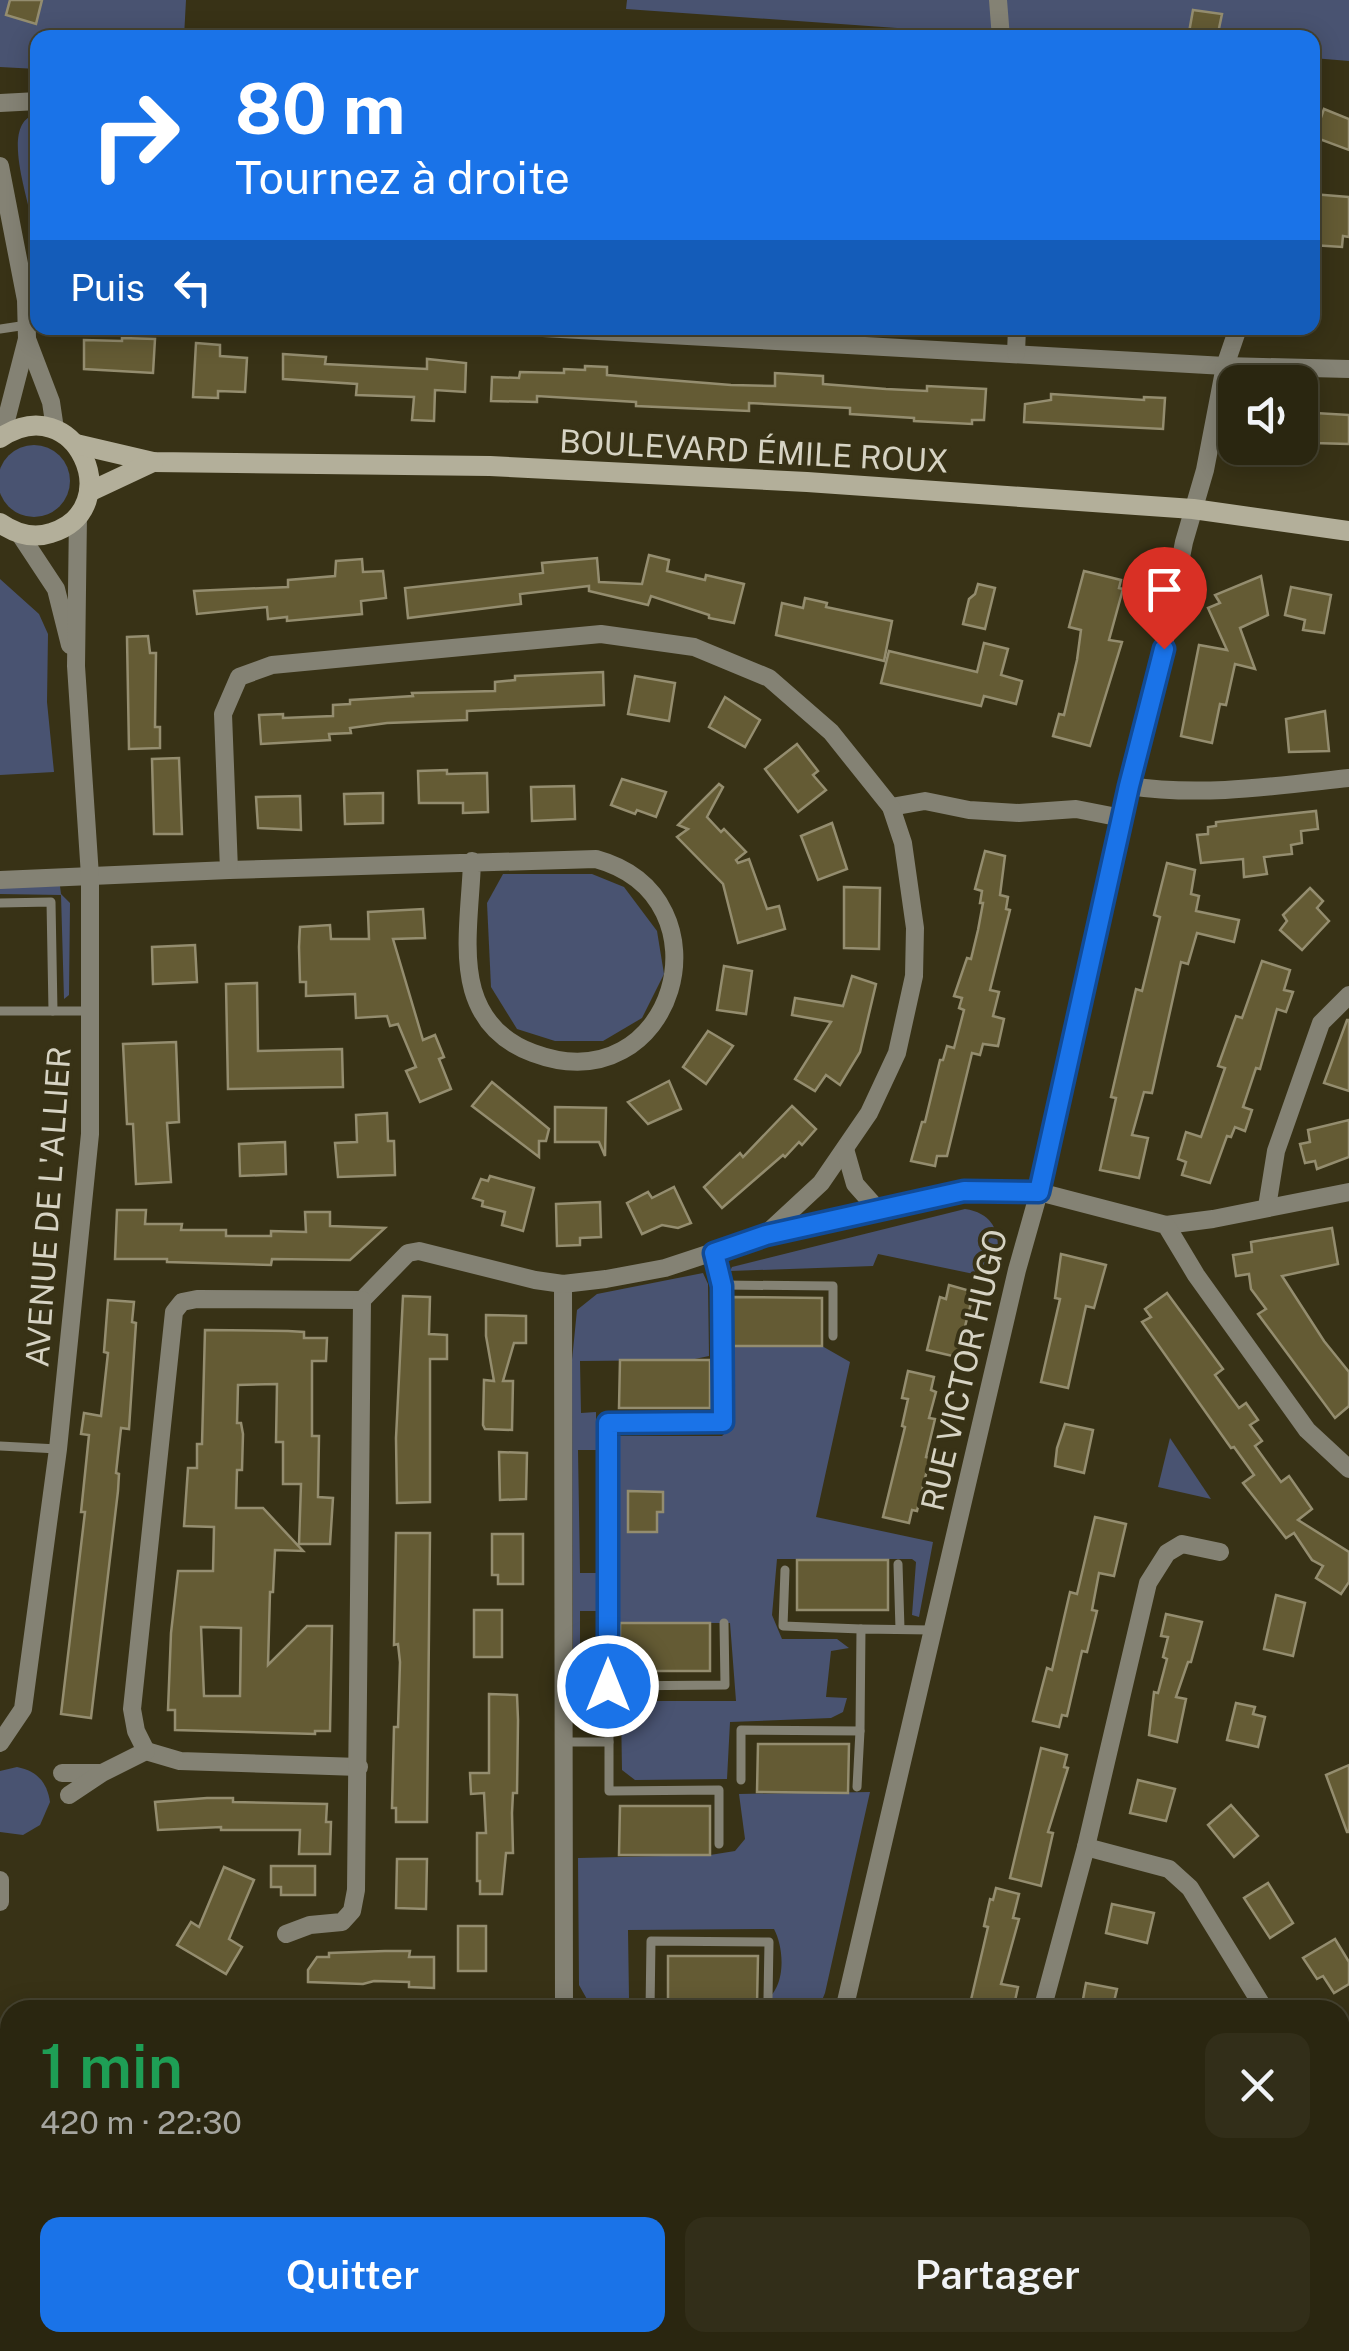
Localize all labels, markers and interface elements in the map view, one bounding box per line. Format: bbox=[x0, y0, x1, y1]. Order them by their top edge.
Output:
text: 80 m bbox=[235, 67, 405, 150]
icon: right bbox=[70, 70, 200, 200]
text: Tournez à droite bbox=[235, 151, 570, 204]
icon: left bbox=[165, 260, 220, 315]
text: Puis bbox=[70, 265, 145, 310]
map controls bbox=[1218, 365, 1318, 465]
button: sound bbox=[1218, 365, 1318, 465]
street label: BOULEVARD ÉMILE ROUX bbox=[558, 422, 950, 480]
pin bbox=[1122, 547, 1207, 650]
icon: arrive bbox=[1137, 562, 1192, 617]
street label: AVENUE DE L'ALLIER bbox=[18, 1045, 78, 1369]
street label: RUE VICTOR HUGO bbox=[914, 1226, 1014, 1514]
position arrow bbox=[556, 1634, 660, 1738]
text: 1 min bbox=[40, 2031, 183, 2102]
button: close bbox=[1205, 2033, 1310, 2138]
text: 420 m · 22:30 bbox=[40, 2104, 242, 2141]
button: Quitter bbox=[40, 2217, 665, 2332]
button: Partager bbox=[685, 2217, 1310, 2332]

